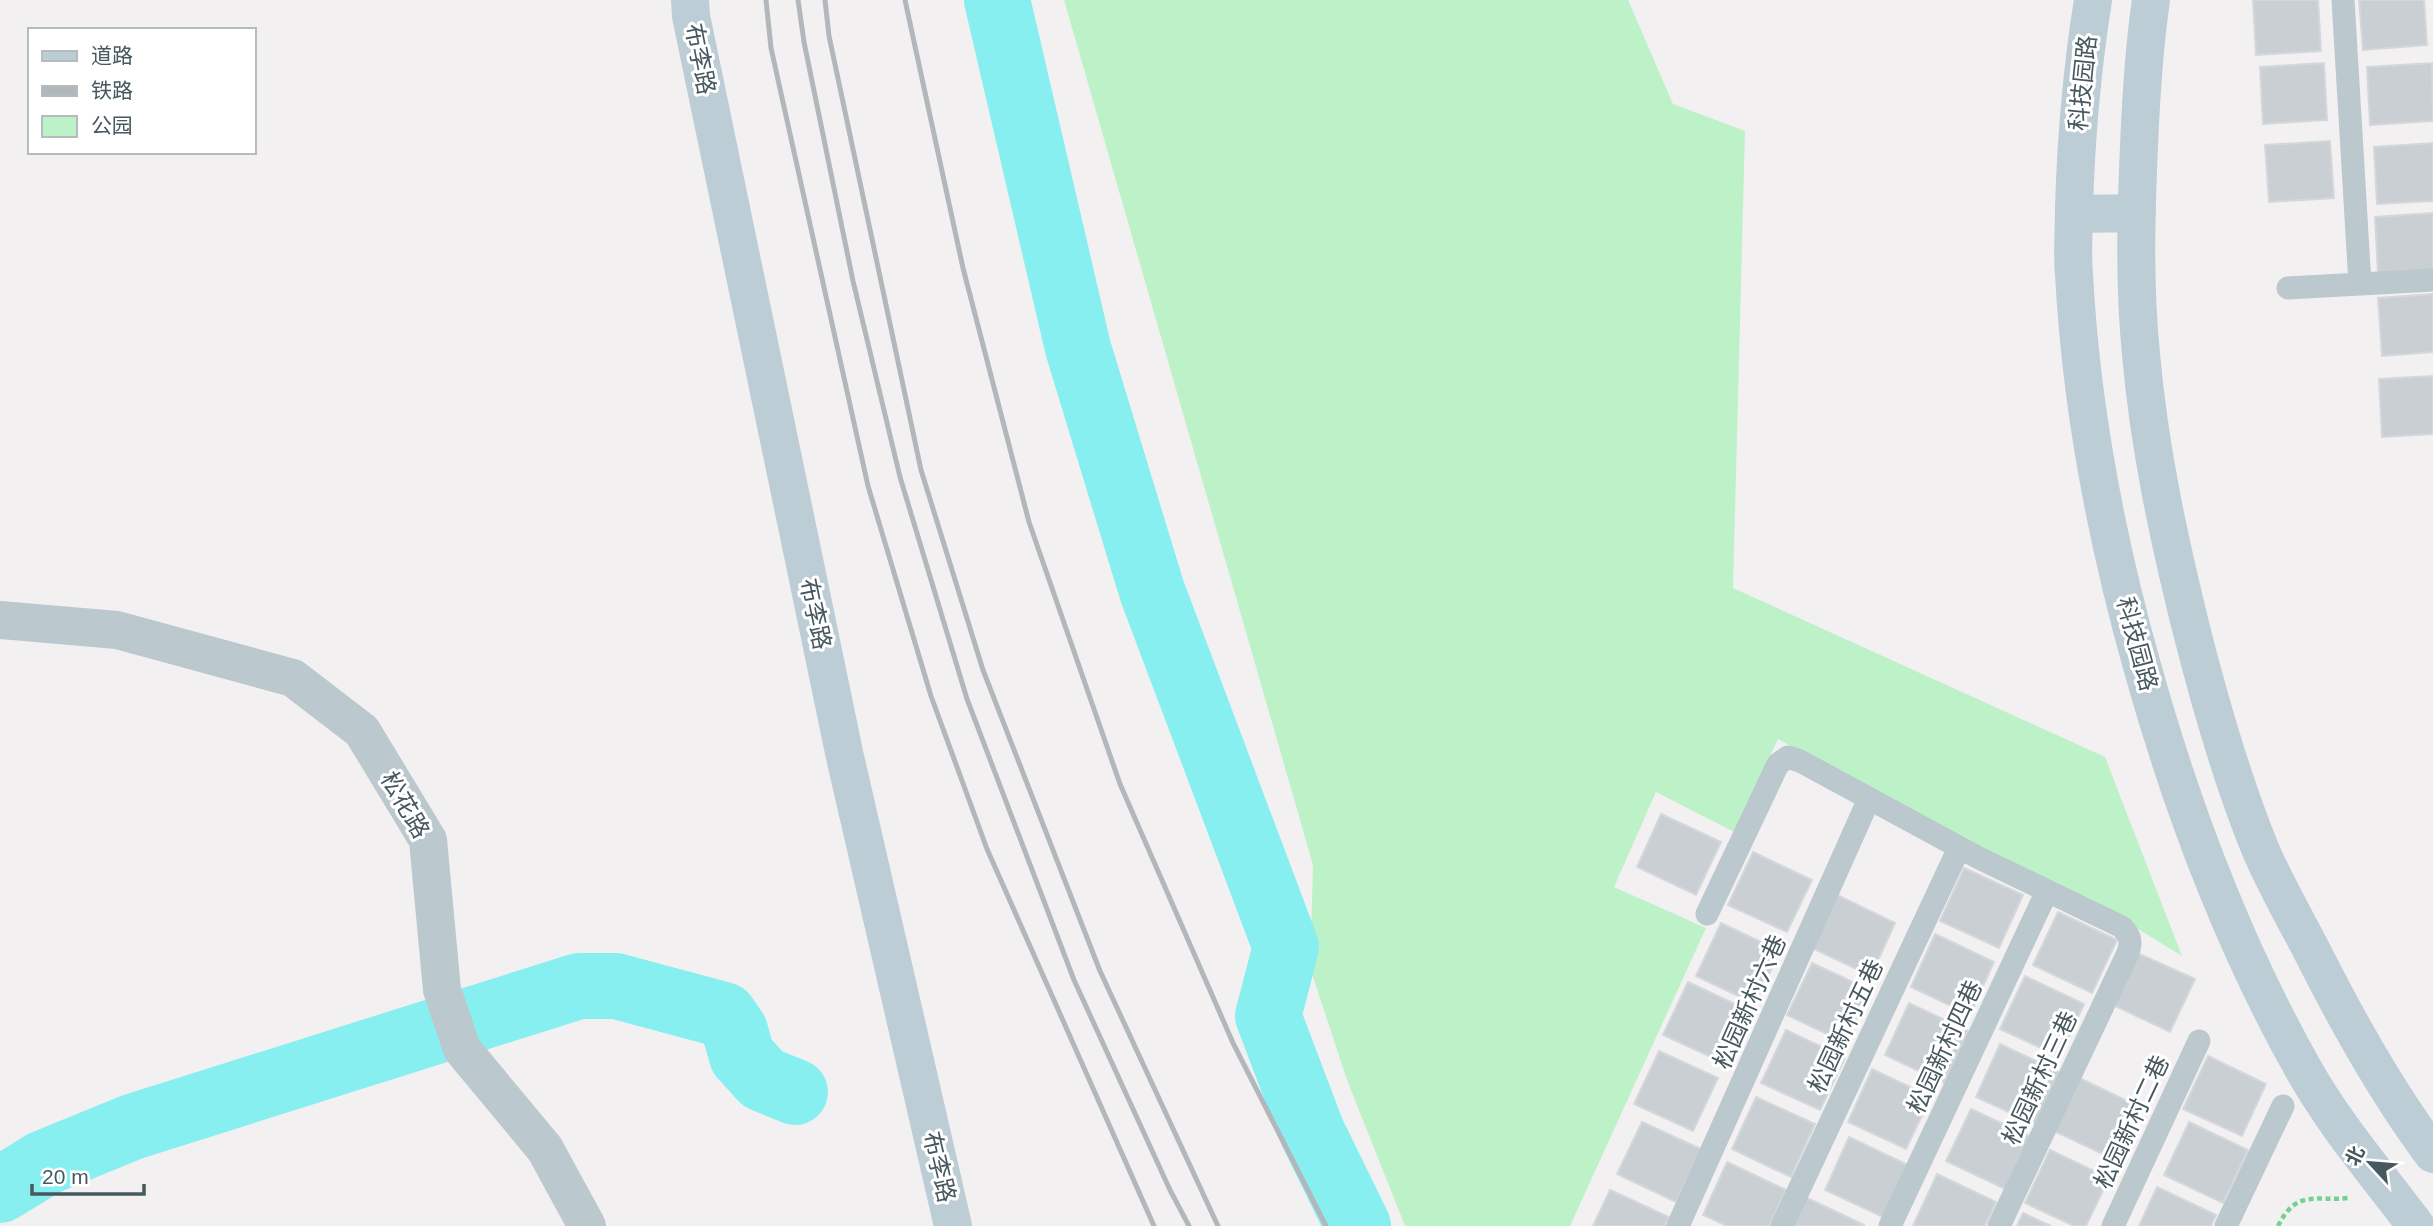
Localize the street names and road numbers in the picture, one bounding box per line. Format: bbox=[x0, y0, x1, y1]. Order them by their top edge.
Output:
street label: 布李路 bbox=[680, 21, 721, 97]
street label: 科技园路 bbox=[2064, 34, 2101, 132]
street label: 布李路 bbox=[795, 576, 836, 652]
street label: 科技园路 bbox=[2112, 594, 2163, 694]
street label: 松花路 bbox=[376, 767, 435, 843]
street label: 松园新村六巷 bbox=[1708, 931, 1791, 1073]
street label: 松园新村五巷 bbox=[1803, 955, 1888, 1097]
street label: 松园新村四巷 bbox=[1902, 976, 1987, 1118]
street label: 松园新村三巷 bbox=[1997, 1007, 2082, 1149]
street label: 松园新村二巷 bbox=[2089, 1051, 2174, 1193]
street label: 布李路 bbox=[918, 1129, 961, 1205]

